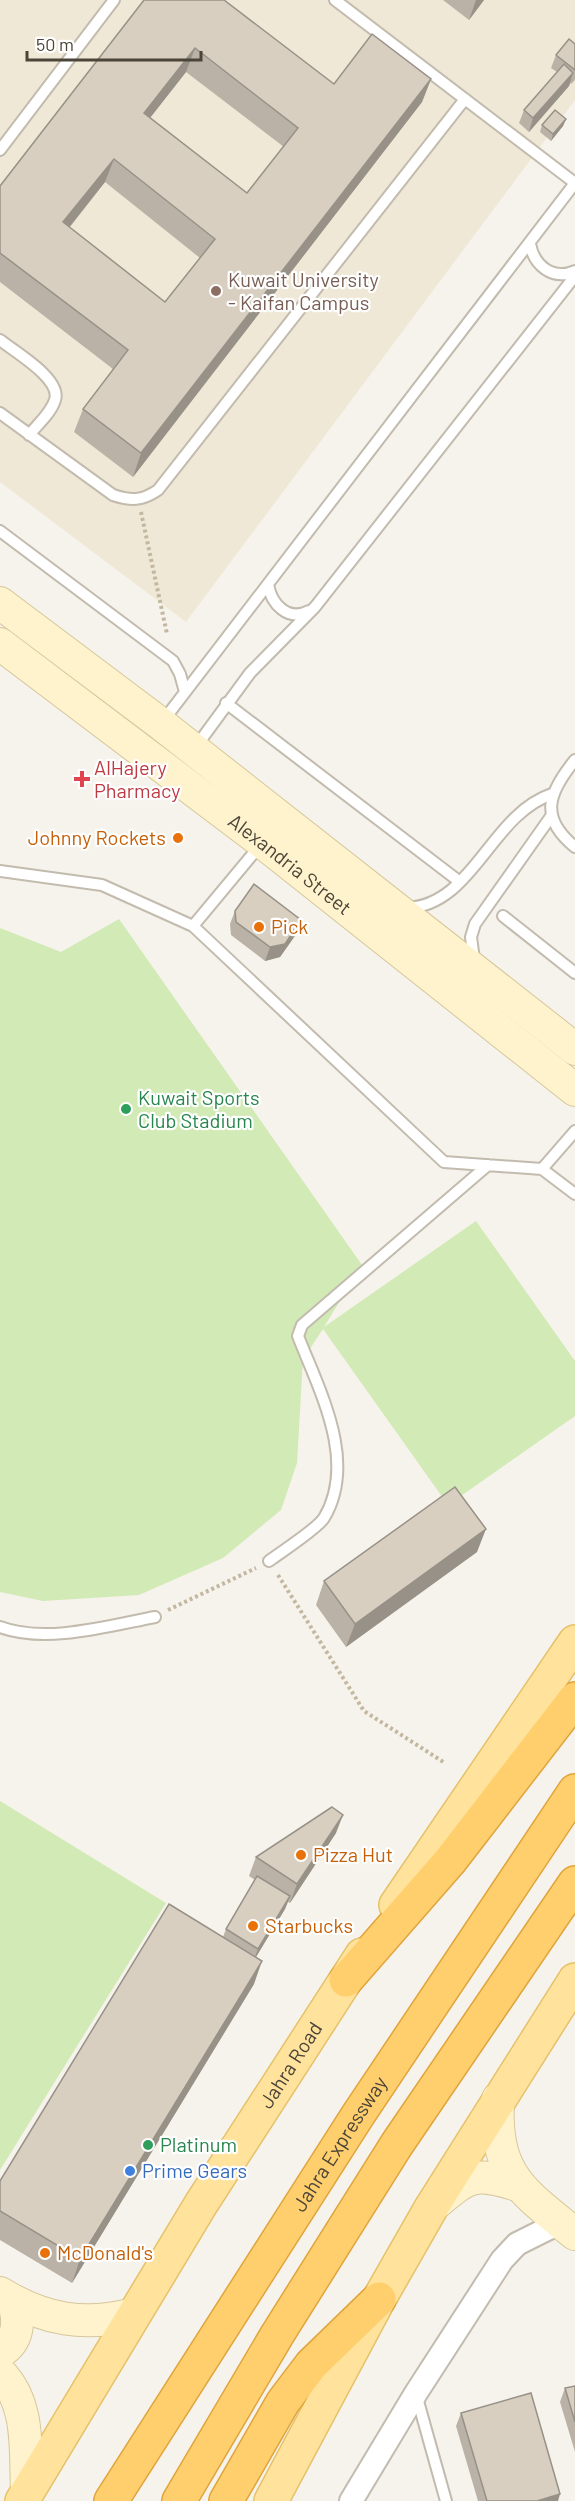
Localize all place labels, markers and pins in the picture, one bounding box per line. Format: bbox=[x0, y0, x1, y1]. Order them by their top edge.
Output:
place label: Kuwait University - Kaifan Campus bbox=[228, 267, 379, 314]
marker: Kuwait University - Kaifan Campus bbox=[209, 284, 223, 298]
place label: AlHajery Pharmacy bbox=[94, 755, 180, 802]
marker: AlHajery Pharmacy bbox=[75, 772, 89, 786]
place label: Johnny Rockets bbox=[28, 825, 166, 849]
marker: Johnny Rockets bbox=[171, 831, 185, 845]
place label: Pick bbox=[271, 914, 308, 938]
marker: Pick bbox=[252, 920, 266, 934]
place label: Kuwait Sports Club Stadium bbox=[138, 1085, 260, 1132]
marker: Kuwait Sports Club Stadium bbox=[119, 1102, 133, 1116]
place label: Pizza Hut bbox=[313, 1842, 393, 1866]
marker: Pizza Hut bbox=[294, 1848, 308, 1862]
place label: Starbucks bbox=[265, 1913, 353, 1937]
marker: Starbucks bbox=[246, 1919, 260, 1933]
place label: Platinum bbox=[160, 2132, 237, 2156]
marker: Platinum bbox=[141, 2138, 155, 2152]
place label: Prime Gears bbox=[142, 2158, 247, 2182]
marker: Prime Gears bbox=[123, 2164, 137, 2178]
place label: McDonald's bbox=[57, 2240, 153, 2264]
marker: McDonald's bbox=[38, 2246, 52, 2260]

